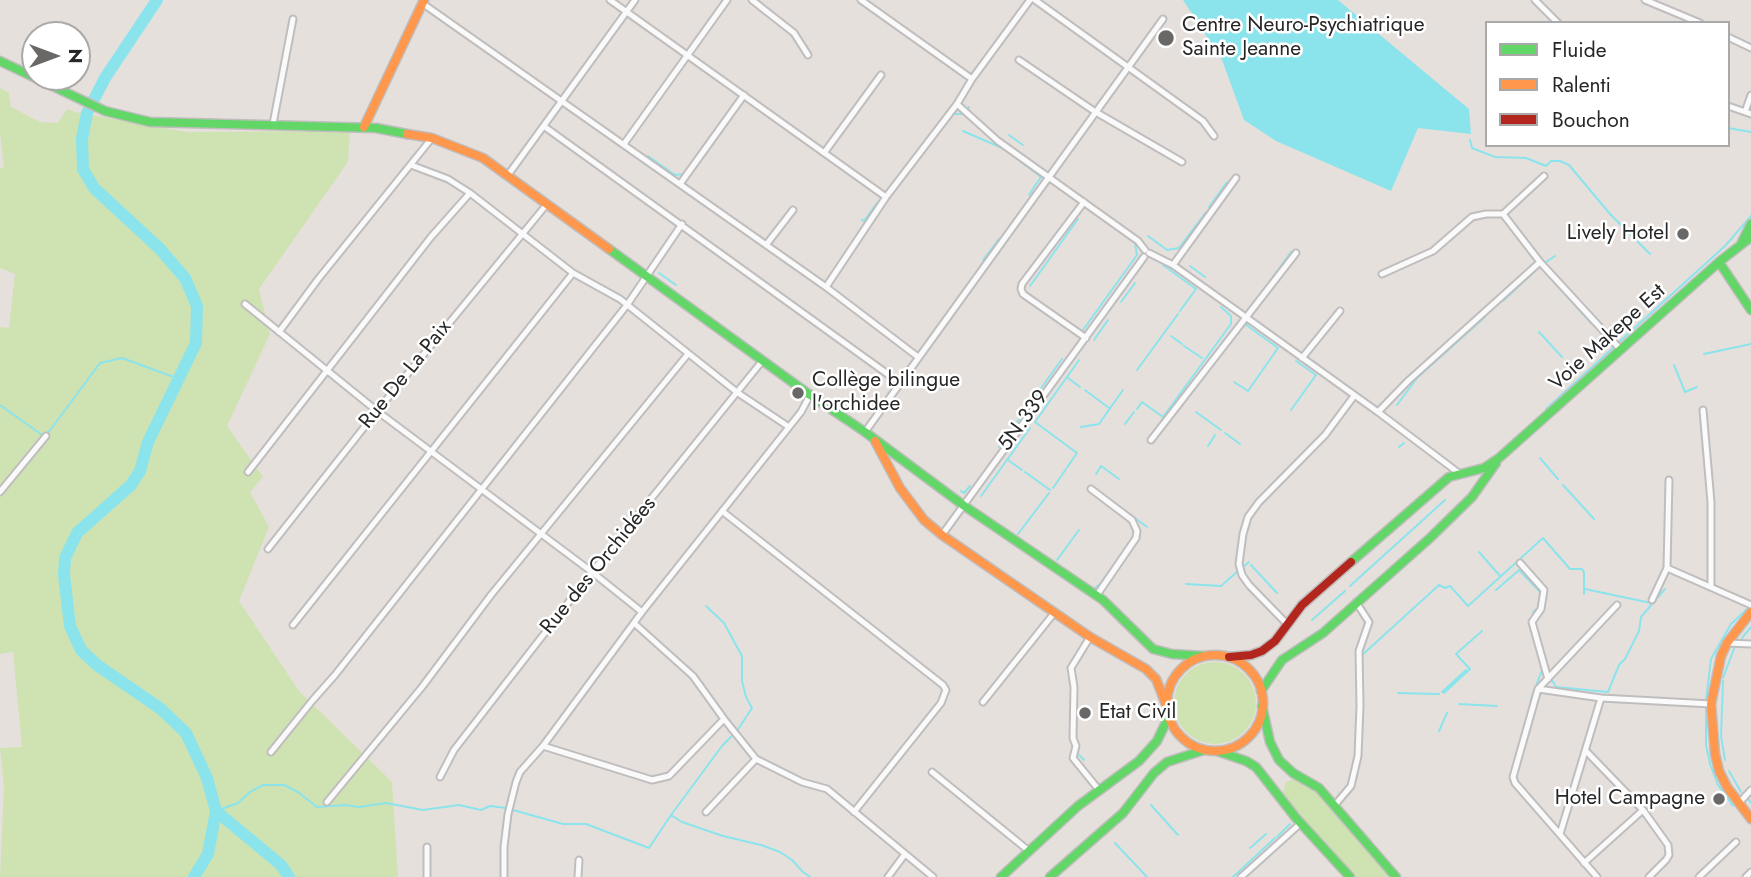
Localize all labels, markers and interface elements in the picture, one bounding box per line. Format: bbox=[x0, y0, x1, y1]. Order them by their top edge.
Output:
place label: Centre Neuro-Psychiatrique Sainte Jeanne bbox=[1182, 13, 1424, 63]
north arrow bbox=[21, 21, 91, 91]
legend bbox=[1485, 21, 1730, 147]
marker: Centre Neuro-Psychiatrique Sainte Jeanne bbox=[1156, 28, 1176, 48]
text: Fluide bbox=[1552, 35, 1607, 65]
text: N bbox=[62, 48, 89, 64]
text: Ralenti bbox=[1552, 70, 1611, 100]
text: Bouchon bbox=[1552, 105, 1630, 135]
place label: Lively Hotel bbox=[1567, 221, 1669, 247]
marker: Lively Hotel bbox=[1675, 226, 1691, 242]
street label: Voie Makepe Est bbox=[1545, 279, 1671, 397]
street label: Rue De La Paix bbox=[355, 316, 457, 434]
place label: Collège bilingue l'orchidee bbox=[812, 368, 960, 418]
marker: Collège bilingue l'orchidee bbox=[790, 385, 806, 401]
street label: 5N.339 bbox=[993, 386, 1055, 456]
street label: Rue des Orchidées bbox=[536, 492, 662, 640]
place label: Etat Civil bbox=[1099, 700, 1176, 726]
marker: Etat Civil bbox=[1077, 705, 1093, 721]
place label: Hotel Campagne bbox=[1555, 786, 1705, 812]
marker: Hotel Campagne bbox=[1711, 791, 1727, 807]

